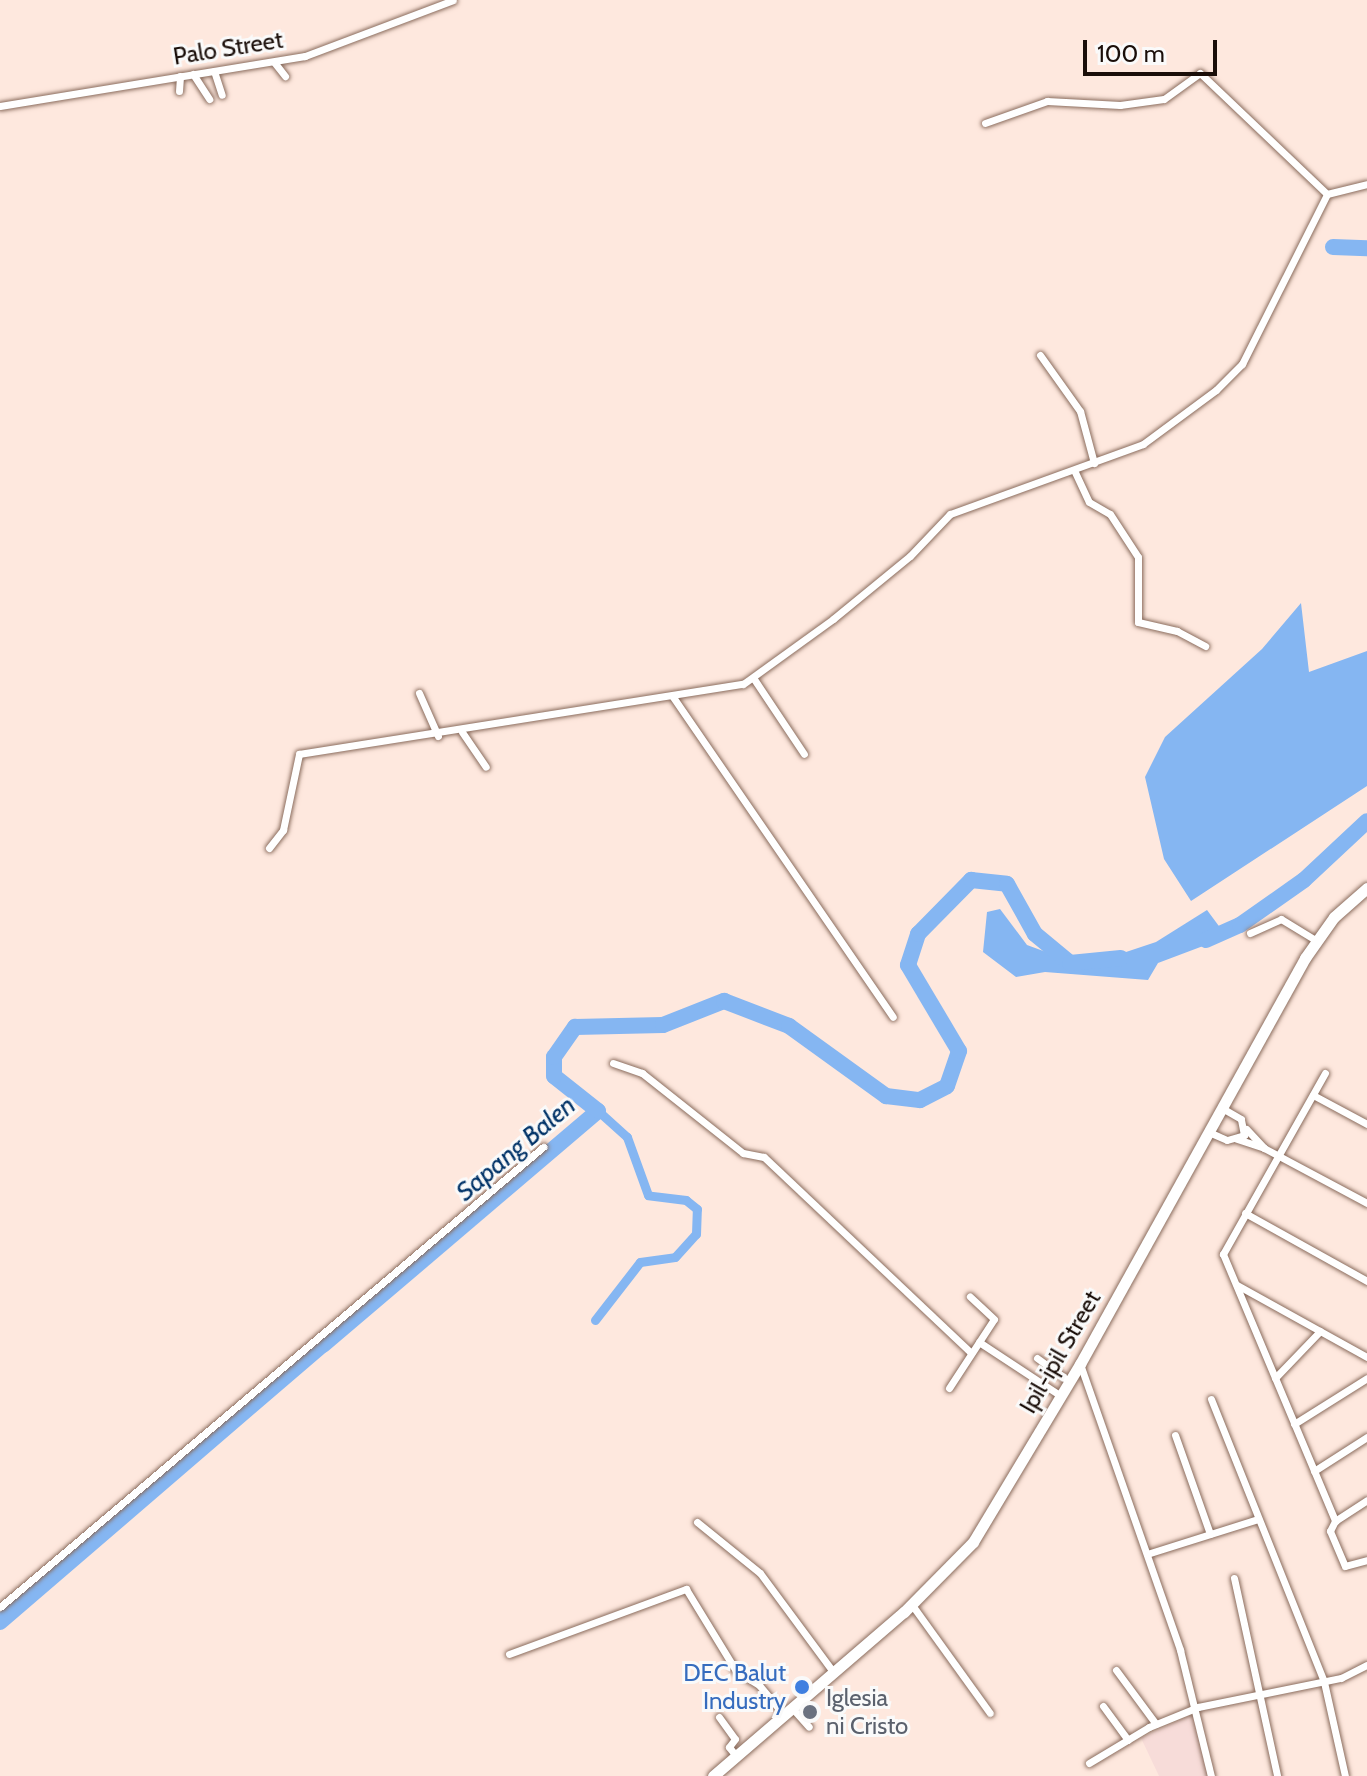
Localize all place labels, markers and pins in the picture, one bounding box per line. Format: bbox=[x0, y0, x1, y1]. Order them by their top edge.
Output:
place label: DEC Balut Industry bbox=[683, 1659, 786, 1715]
marker: DEC Balut Industry bbox=[793, 1678, 811, 1696]
place label: Iglesia ni Cristo bbox=[826, 1684, 908, 1740]
marker: Iglesia ni Cristo bbox=[801, 1703, 819, 1721]

